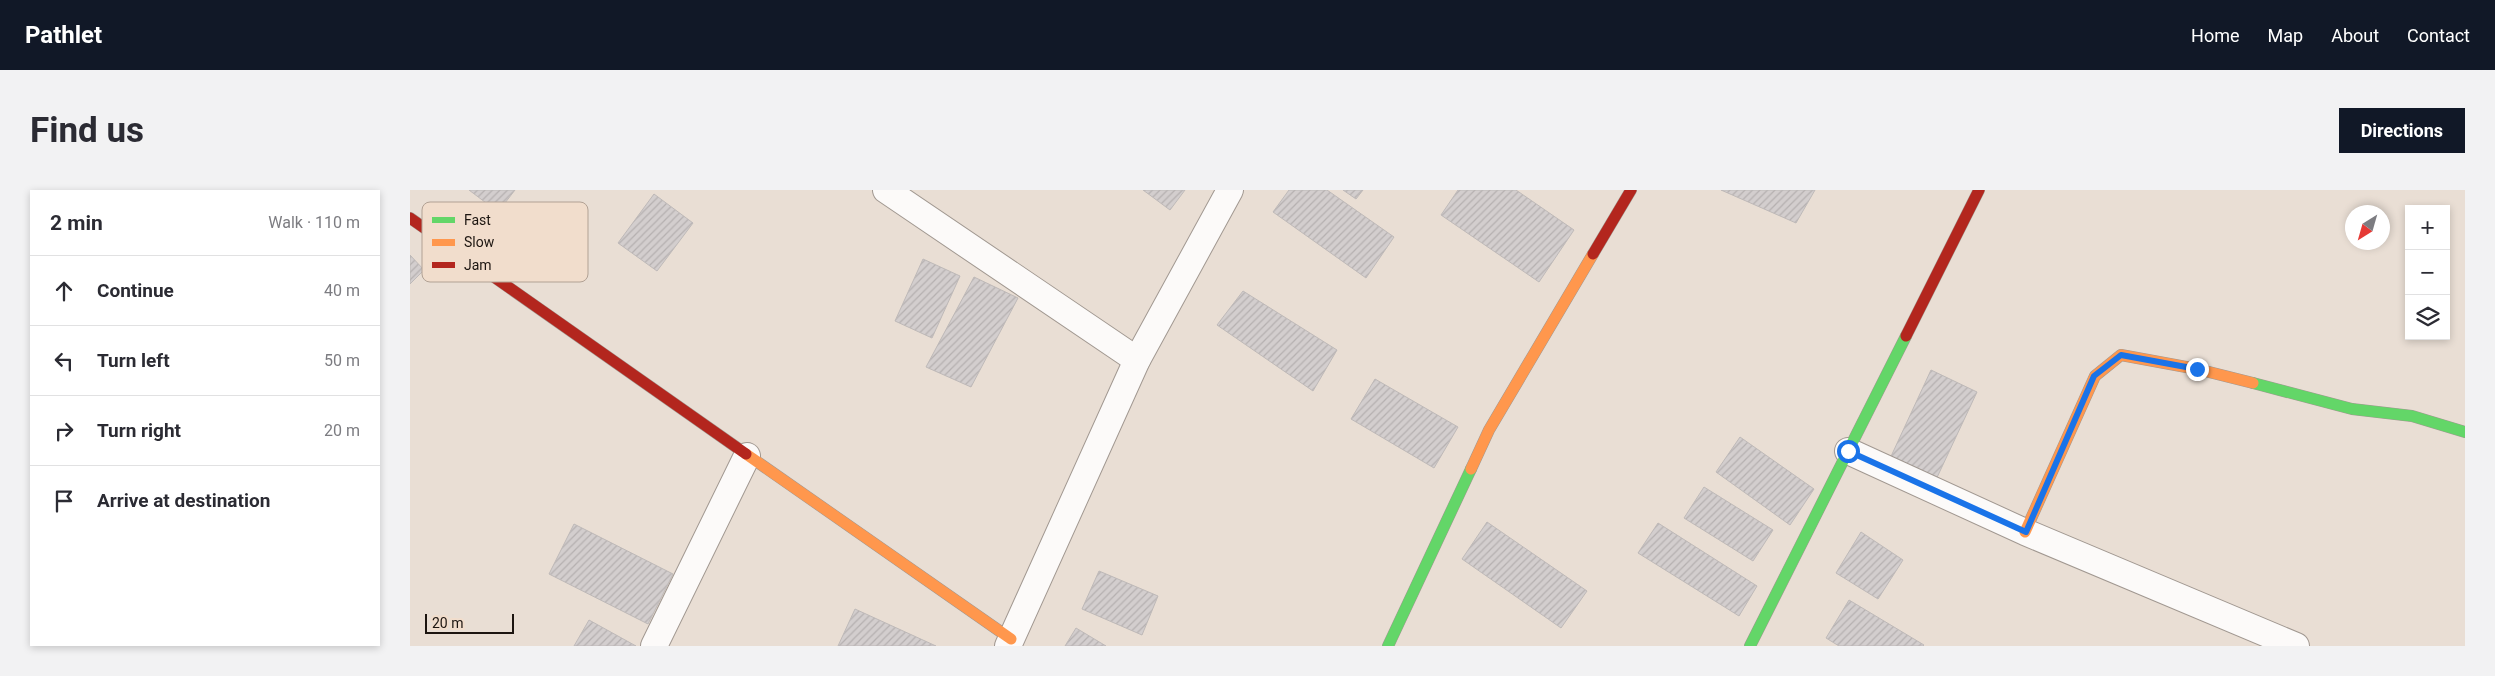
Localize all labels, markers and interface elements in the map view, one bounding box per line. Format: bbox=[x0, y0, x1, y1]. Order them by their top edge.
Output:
text: Pathlet bbox=[25, 21, 102, 49]
text: Home bbox=[2191, 25, 2240, 46]
text: Map bbox=[2268, 25, 2303, 46]
text: About bbox=[2331, 25, 2379, 46]
text: Contact bbox=[2407, 25, 2470, 46]
button: Directions bbox=[2339, 108, 2465, 153]
text: Find us bbox=[30, 110, 144, 151]
legend bbox=[422, 202, 588, 282]
north arrow bbox=[2345, 205, 2390, 250]
map controls bbox=[2405, 205, 2450, 340]
button: + bbox=[2405, 205, 2450, 250]
text: 2 min bbox=[50, 211, 103, 235]
text: Fast bbox=[464, 212, 491, 228]
text: Walk · 110 m bbox=[268, 213, 360, 232]
text: Slow bbox=[464, 234, 495, 250]
button: − bbox=[2405, 250, 2450, 295]
text: Jam bbox=[464, 257, 492, 273]
icon: ahead bbox=[50, 277, 78, 305]
text: Continue bbox=[97, 279, 174, 302]
text: 40 m bbox=[324, 281, 360, 300]
button: layers bbox=[2405, 295, 2450, 340]
icon: left bbox=[50, 347, 78, 375]
text: Turn left bbox=[97, 349, 170, 372]
text: 50 m bbox=[324, 351, 360, 370]
route end bbox=[2186, 358, 2209, 381]
icon: right bbox=[50, 417, 78, 445]
text: Turn right bbox=[97, 419, 181, 442]
text: 20 m bbox=[324, 421, 360, 440]
route start bbox=[1837, 440, 1860, 463]
icon: arrive bbox=[50, 487, 78, 515]
text: Arrive at destination bbox=[97, 489, 270, 512]
scale bar bbox=[425, 611, 514, 634]
text: 20 m bbox=[432, 615, 464, 631]

